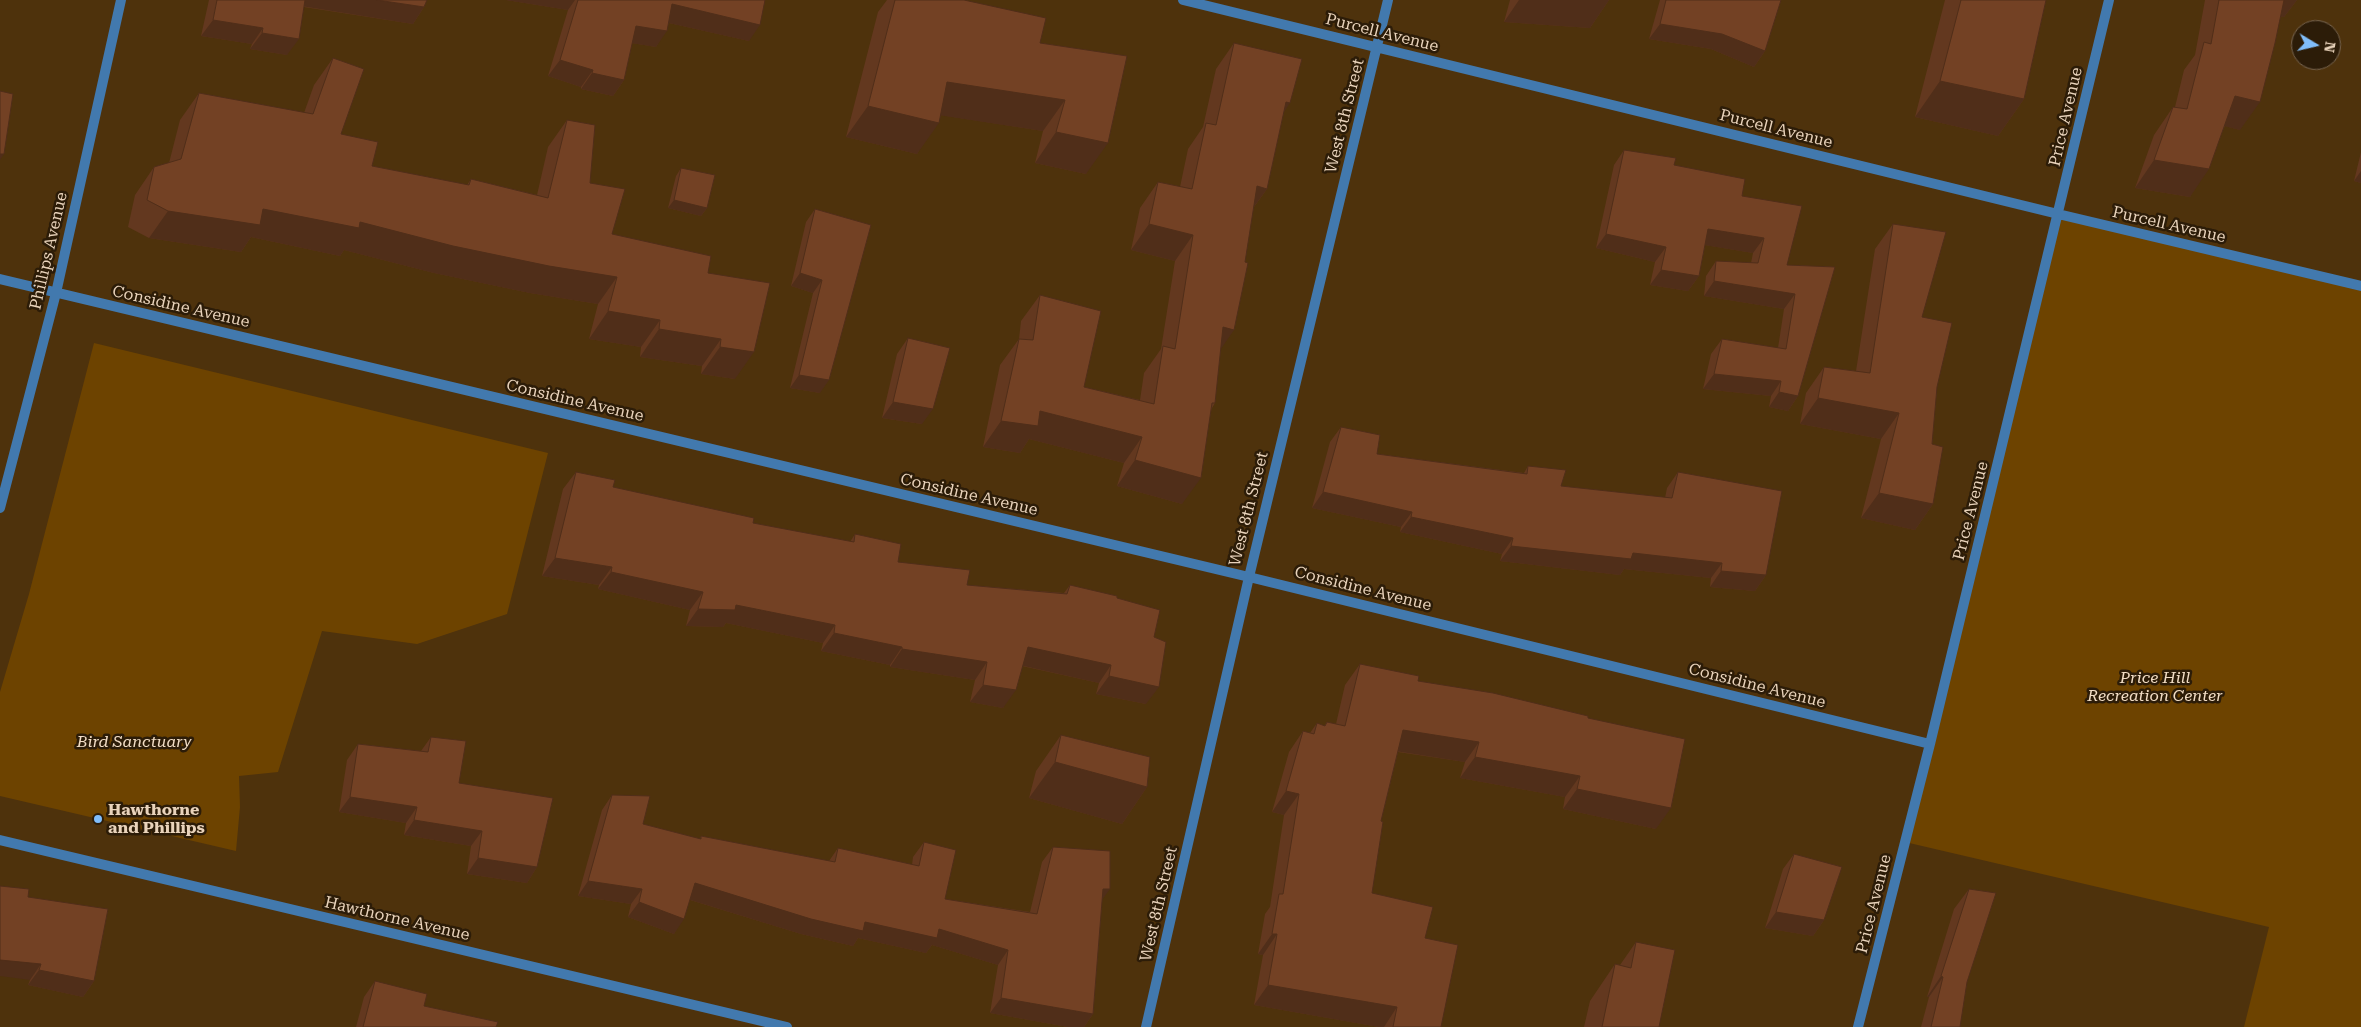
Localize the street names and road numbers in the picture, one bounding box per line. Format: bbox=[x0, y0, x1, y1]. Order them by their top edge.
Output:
street label: Purcell Avenue bbox=[1324, 10, 1440, 56]
street label: West 8th Street bbox=[1322, 57, 1368, 175]
street label: Price Avenue bbox=[2045, 66, 2087, 168]
street label: Purcell Avenue bbox=[1718, 106, 1834, 152]
street label: Phillips Avenue bbox=[26, 190, 72, 312]
street label: Purcell Avenue bbox=[2110, 203, 2228, 247]
street label: Considine Avenue bbox=[111, 282, 251, 332]
street label: Considine Avenue bbox=[505, 376, 645, 426]
street label: West 8th Street bbox=[1226, 450, 1272, 568]
street label: Price Avenue bbox=[1949, 460, 1993, 562]
street label: Considine Avenue bbox=[899, 470, 1039, 520]
street label: Considine Avenue bbox=[1293, 563, 1433, 615]
street label: Considine Avenue bbox=[1687, 660, 1827, 712]
street label: West 8th Street bbox=[1136, 845, 1182, 963]
street label: Price Avenue bbox=[1852, 853, 1896, 955]
street label: Hawthorne Avenue bbox=[323, 893, 471, 945]

